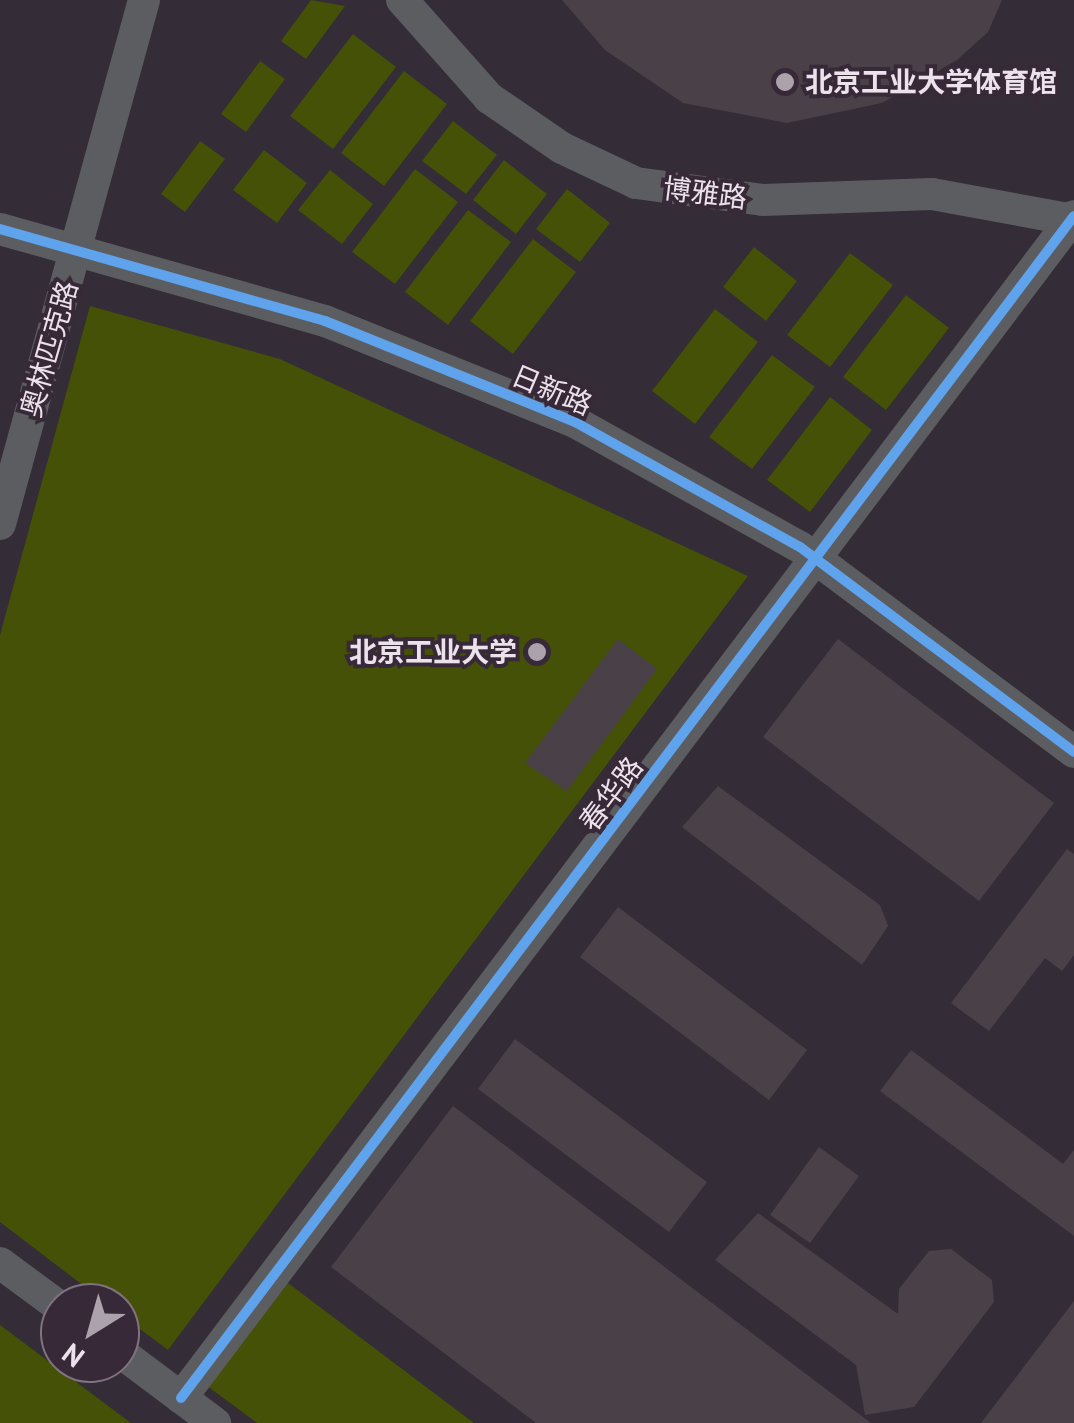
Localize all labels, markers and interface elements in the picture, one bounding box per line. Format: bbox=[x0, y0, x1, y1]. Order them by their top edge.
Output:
place label: 北京工业大学体育馆 bbox=[805, 65, 1057, 99]
marker: 北京工业大学体育馆 bbox=[774, 71, 796, 93]
street label: 博雅路 bbox=[661, 171, 749, 215]
street label: 奥林匹克路 bbox=[14, 277, 84, 421]
street label: 日新路 bbox=[507, 358, 597, 422]
place label: 北京工业大学 bbox=[349, 635, 517, 669]
marker: 北京工业大学 bbox=[526, 641, 548, 663]
street label: 春华路 bbox=[572, 750, 650, 838]
north arrow bbox=[40, 1283, 140, 1383]
text: N bbox=[54, 1335, 91, 1376]

